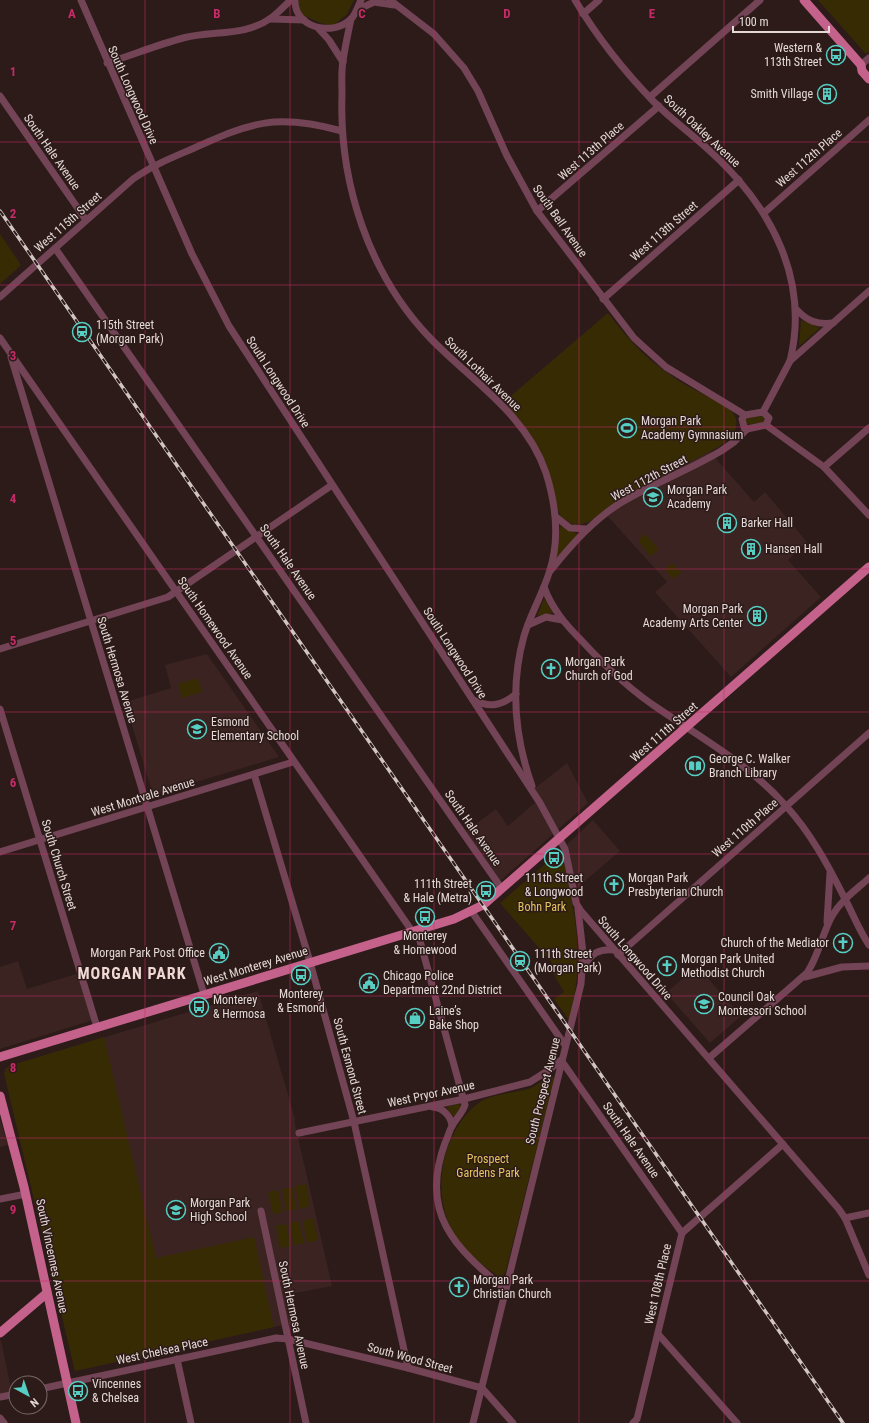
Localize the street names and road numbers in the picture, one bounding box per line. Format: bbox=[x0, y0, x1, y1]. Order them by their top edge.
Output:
street label: South Longwood Drive bbox=[105, 44, 161, 147]
street label: South Oakley Avenue bbox=[661, 92, 743, 170]
street label: South Hale Avenue bbox=[21, 112, 83, 193]
street label: West 113th Place bbox=[555, 118, 627, 183]
street label: West 112th Place bbox=[773, 125, 845, 190]
street label: South Bell Avenue bbox=[530, 182, 590, 260]
street label: West 115th Street bbox=[32, 189, 105, 255]
street label: West 113th Street bbox=[628, 198, 701, 264]
street label: South Longwood Drive bbox=[243, 334, 313, 431]
street label: South Lothair Avenue bbox=[442, 334, 524, 414]
street label: West 112th Street bbox=[608, 452, 690, 504]
street label: South Hale Avenue bbox=[257, 522, 319, 603]
street label: South Homewood Avenue bbox=[174, 574, 256, 682]
street label: South Longwood Drive bbox=[420, 605, 490, 702]
street label: South Hermosa Avenue bbox=[94, 615, 140, 725]
street label: West 111th Street bbox=[628, 699, 701, 765]
street label: West Montvale Avenue bbox=[90, 775, 197, 819]
street label: South Hale Avenue bbox=[442, 788, 504, 869]
street label: West 110th Place bbox=[709, 795, 781, 860]
street label: South Church Street bbox=[39, 818, 80, 913]
street label: South Longwood Drive bbox=[595, 913, 675, 1003]
street label: West Monterey Avenue bbox=[202, 943, 310, 988]
street label: South Esmond Street bbox=[330, 1016, 370, 1116]
street label: South Prospect Avenue bbox=[523, 1036, 563, 1146]
street label: West Pryor Avenue bbox=[386, 1078, 476, 1110]
street label: South Hale Avenue bbox=[600, 1100, 662, 1181]
street label: South Vincennes Avenue bbox=[33, 1197, 71, 1315]
street label: West 108th Place bbox=[642, 1242, 674, 1326]
street label: South Hermosa Avenue bbox=[276, 1260, 312, 1371]
street label: West Chelsea Place bbox=[115, 1334, 209, 1368]
street label: South Wood Street bbox=[366, 1340, 455, 1376]

